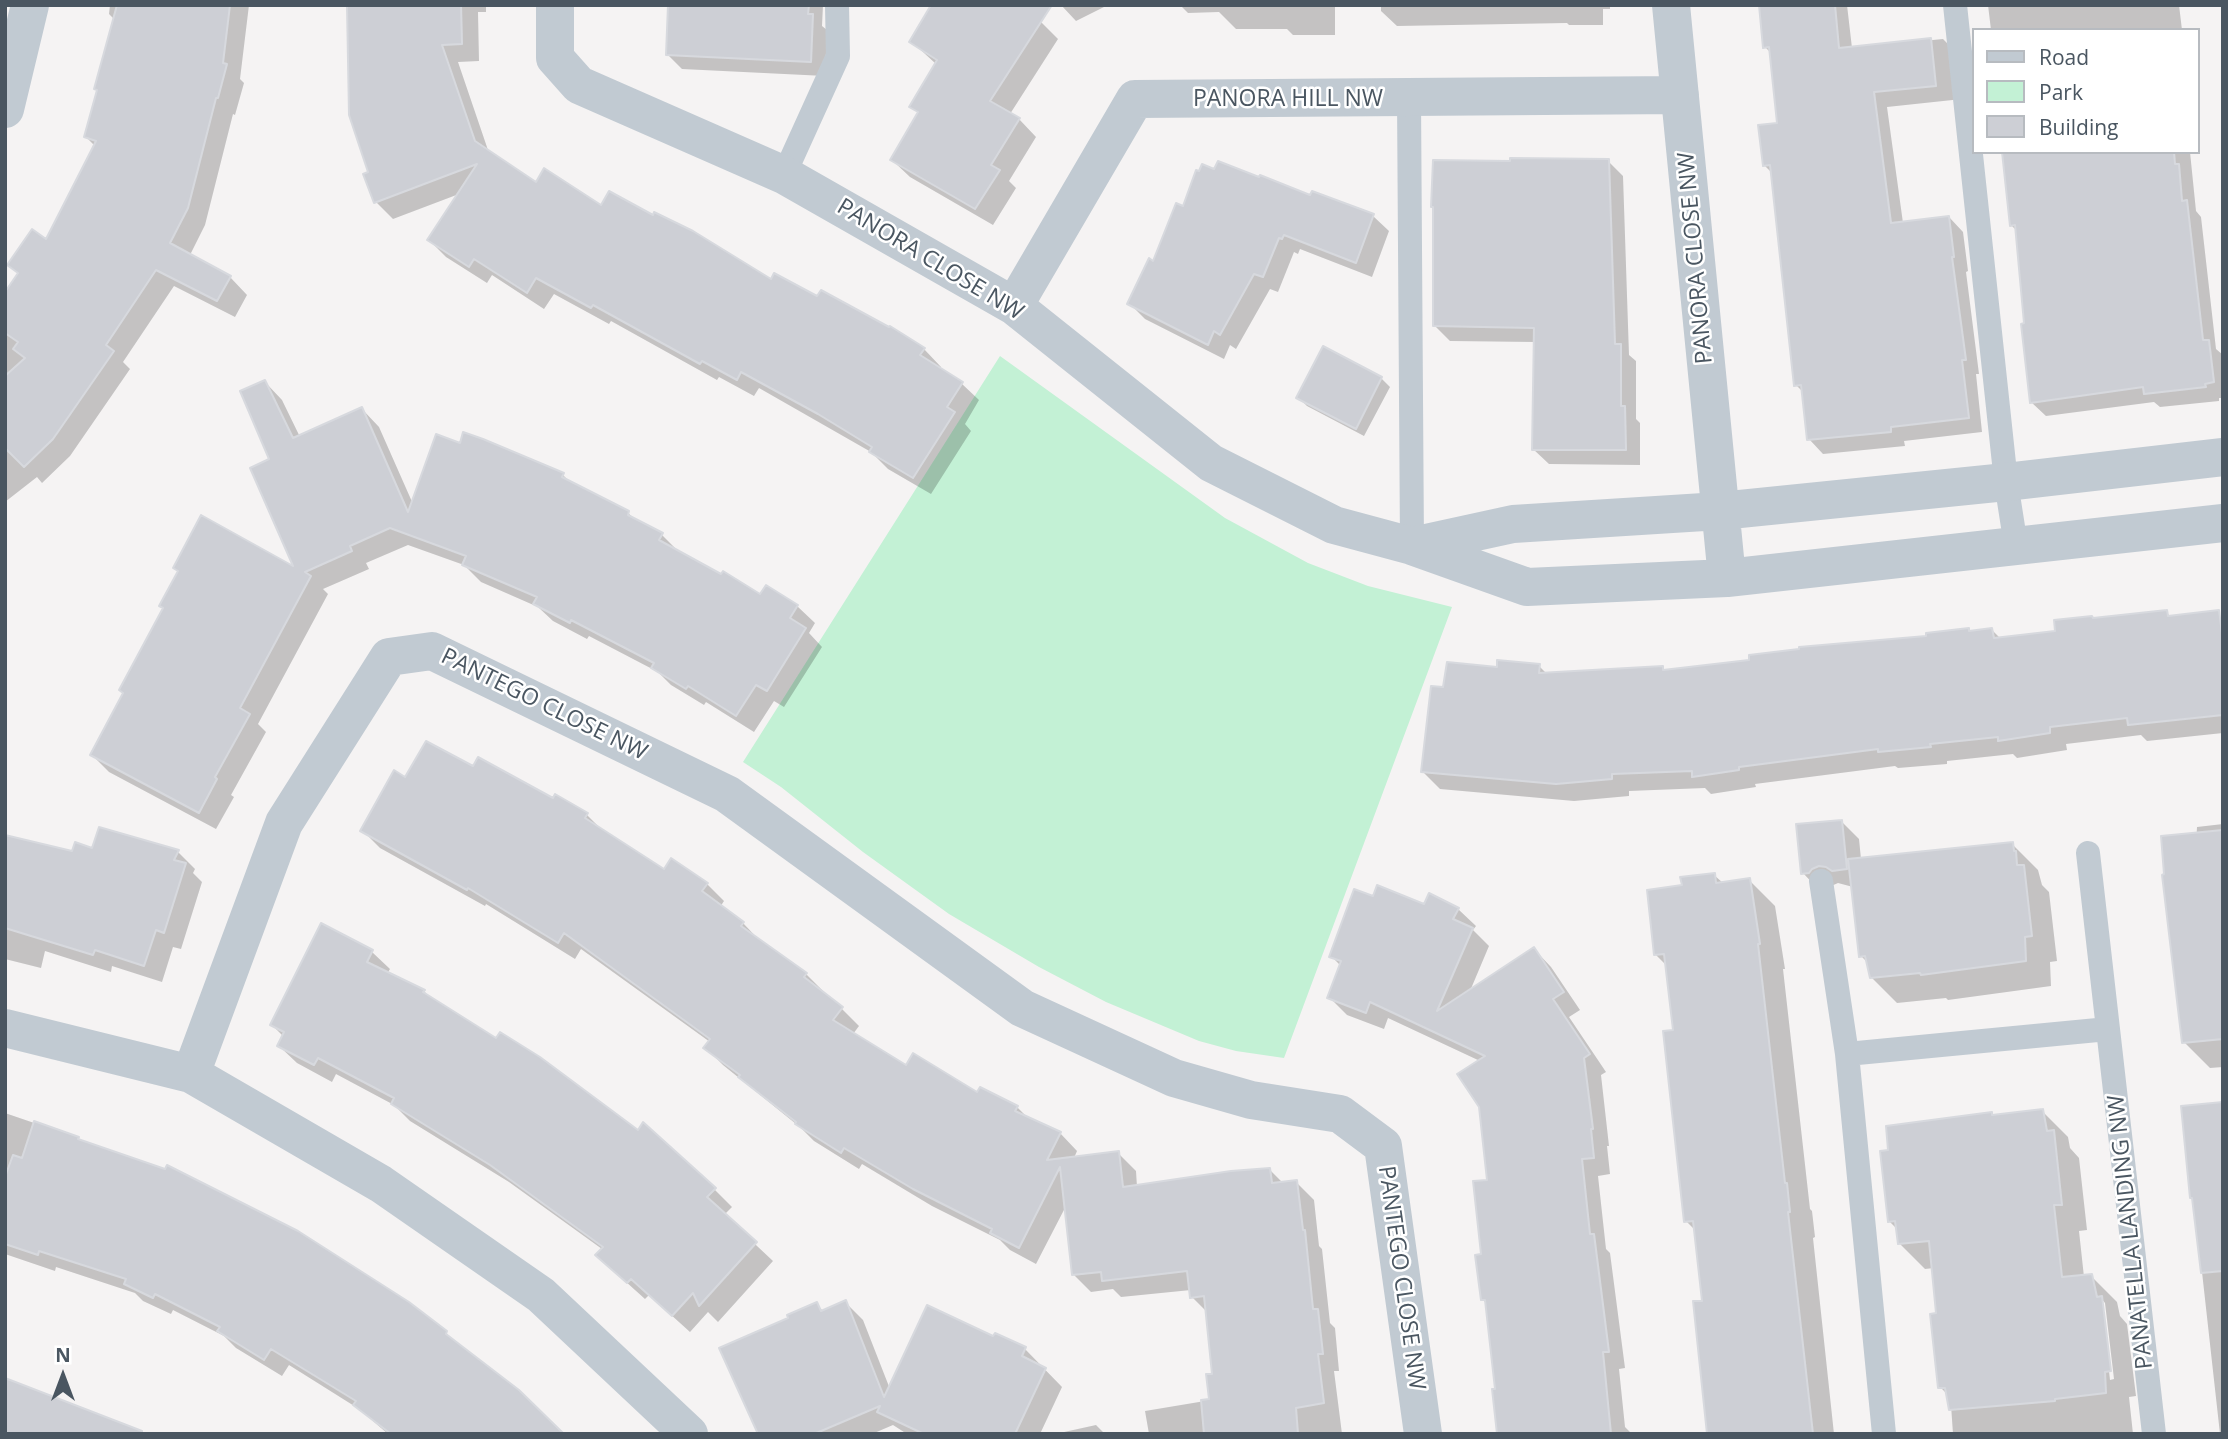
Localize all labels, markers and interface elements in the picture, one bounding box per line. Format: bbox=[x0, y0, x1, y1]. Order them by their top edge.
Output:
legend bbox=[1972, 28, 2200, 154]
text: Road bbox=[2039, 43, 2089, 71]
text: Park bbox=[2039, 78, 2083, 106]
street label: PANORA HILL NW bbox=[1193, 85, 1383, 113]
text: Building bbox=[2039, 113, 2118, 141]
street label: PANORA CLOSE NW bbox=[1673, 151, 1719, 365]
street label: PANORA CLOSE NW bbox=[832, 193, 1028, 327]
street label: PANTEGO CLOSE NW bbox=[436, 643, 652, 767]
street label: PANATELLA LANDING NW bbox=[2103, 1093, 2159, 1371]
street label: PANTEGO CLOSE NW bbox=[1372, 1164, 1430, 1392]
north arrow bbox=[28, 1341, 98, 1411]
text: N bbox=[55, 1342, 71, 1368]

